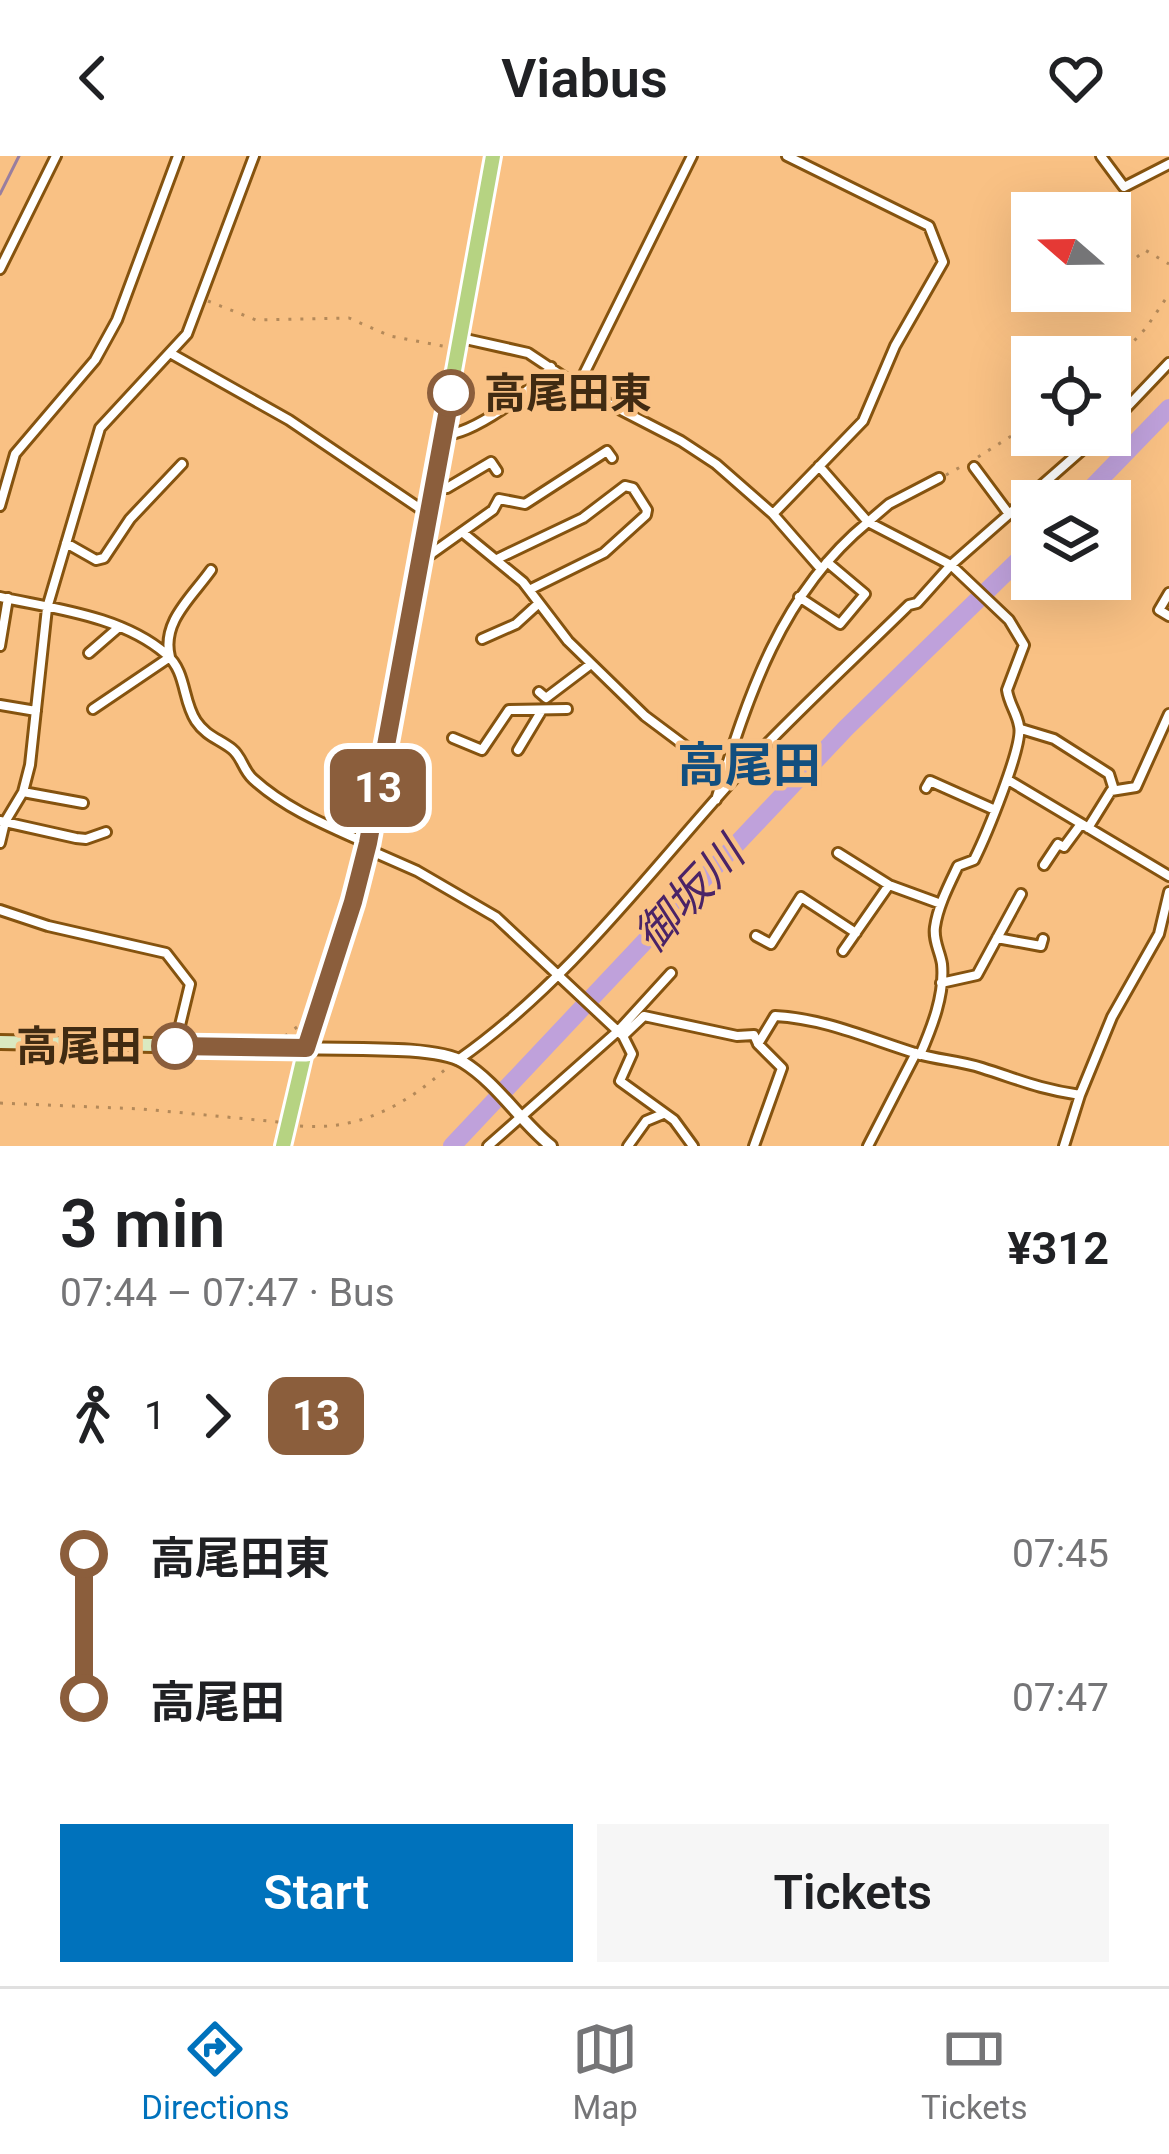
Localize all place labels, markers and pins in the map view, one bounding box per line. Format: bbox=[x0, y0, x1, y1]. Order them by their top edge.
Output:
place label: 高尾田東 bbox=[484, 369, 652, 418]
marker: 高尾田東 bbox=[429, 371, 473, 415]
place label: 高尾田 bbox=[16, 1022, 142, 1071]
marker: 高尾田 bbox=[153, 1024, 197, 1068]

